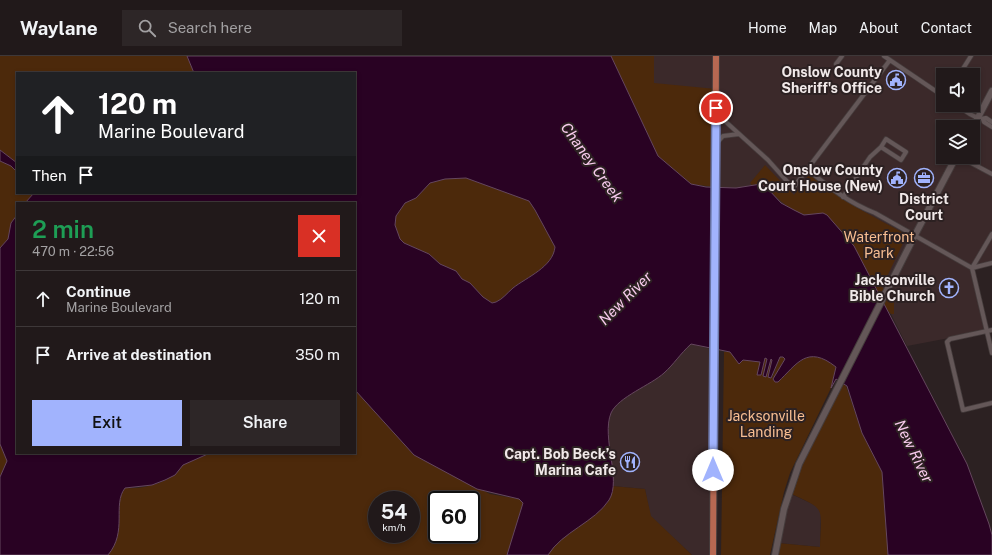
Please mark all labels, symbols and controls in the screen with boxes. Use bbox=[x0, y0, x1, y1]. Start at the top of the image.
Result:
search box bbox=[122, 10, 402, 46]
text: Waylane bbox=[20, 17, 98, 39]
icon: search bbox=[136, 17, 158, 39]
text: Search here bbox=[168, 19, 252, 36]
text: Home bbox=[748, 20, 787, 36]
text: Map bbox=[809, 20, 837, 36]
text: About bbox=[859, 20, 899, 36]
text: Contact bbox=[921, 20, 972, 36]
place label: Onslow County Sheriff's Office bbox=[781, 64, 882, 96]
map controls bbox=[936, 68, 980, 164]
button: sound bbox=[936, 68, 980, 112]
public building icon: Onslow County Sheriff's Office bbox=[885, 69, 907, 91]
text: 120 m bbox=[98, 87, 177, 120]
icon: ahead bbox=[32, 88, 84, 140]
pin bbox=[699, 91, 733, 125]
icon: arrive bbox=[705, 97, 727, 119]
water label: Chaney Creek bbox=[557, 119, 627, 206]
button: layers bbox=[936, 120, 980, 164]
text: Marine Boulevard bbox=[98, 121, 245, 142]
place label: Onslow County Court House (New) bbox=[758, 162, 883, 194]
icon: arrive bbox=[75, 164, 97, 186]
text: Then bbox=[32, 167, 67, 184]
public building icon: Onslow County Court House (New) bbox=[886, 167, 908, 189]
office icon: District Court bbox=[913, 167, 935, 189]
place label: District Court bbox=[899, 191, 949, 223]
text: 2 min bbox=[32, 215, 94, 243]
button: close bbox=[298, 215, 340, 257]
park label: Waterfront Park bbox=[843, 229, 915, 261]
text: 470 m · 22:56 bbox=[32, 244, 114, 259]
water label: New River bbox=[595, 268, 655, 328]
place label: Jacksonville Bible Church bbox=[849, 272, 935, 304]
church icon: Jacksonville Bible Church bbox=[938, 277, 960, 299]
text: Continue bbox=[66, 283, 131, 300]
icon: ahead bbox=[32, 288, 54, 310]
text: 120 m bbox=[299, 290, 340, 307]
text: Marine Boulevard bbox=[66, 300, 172, 315]
icon: arrive bbox=[32, 344, 54, 366]
text: Arrive at destination bbox=[66, 346, 211, 363]
text: 350 m bbox=[295, 346, 340, 363]
button: Exit bbox=[32, 400, 182, 446]
button: Share bbox=[190, 400, 340, 446]
park label: Jacksonville Landing bbox=[727, 408, 805, 440]
water label: New River bbox=[891, 417, 937, 486]
place label: Capt. Bob Beck’s Marina Cafe bbox=[504, 446, 616, 478]
position arrow bbox=[692, 449, 734, 491]
restaurant icon: Capt. Bob Beck’s Marina Cafe bbox=[619, 451, 641, 473]
speed limit sign: 60 bbox=[428, 491, 480, 543]
text: 54 bbox=[381, 500, 407, 524]
text: km/h bbox=[382, 521, 406, 533]

